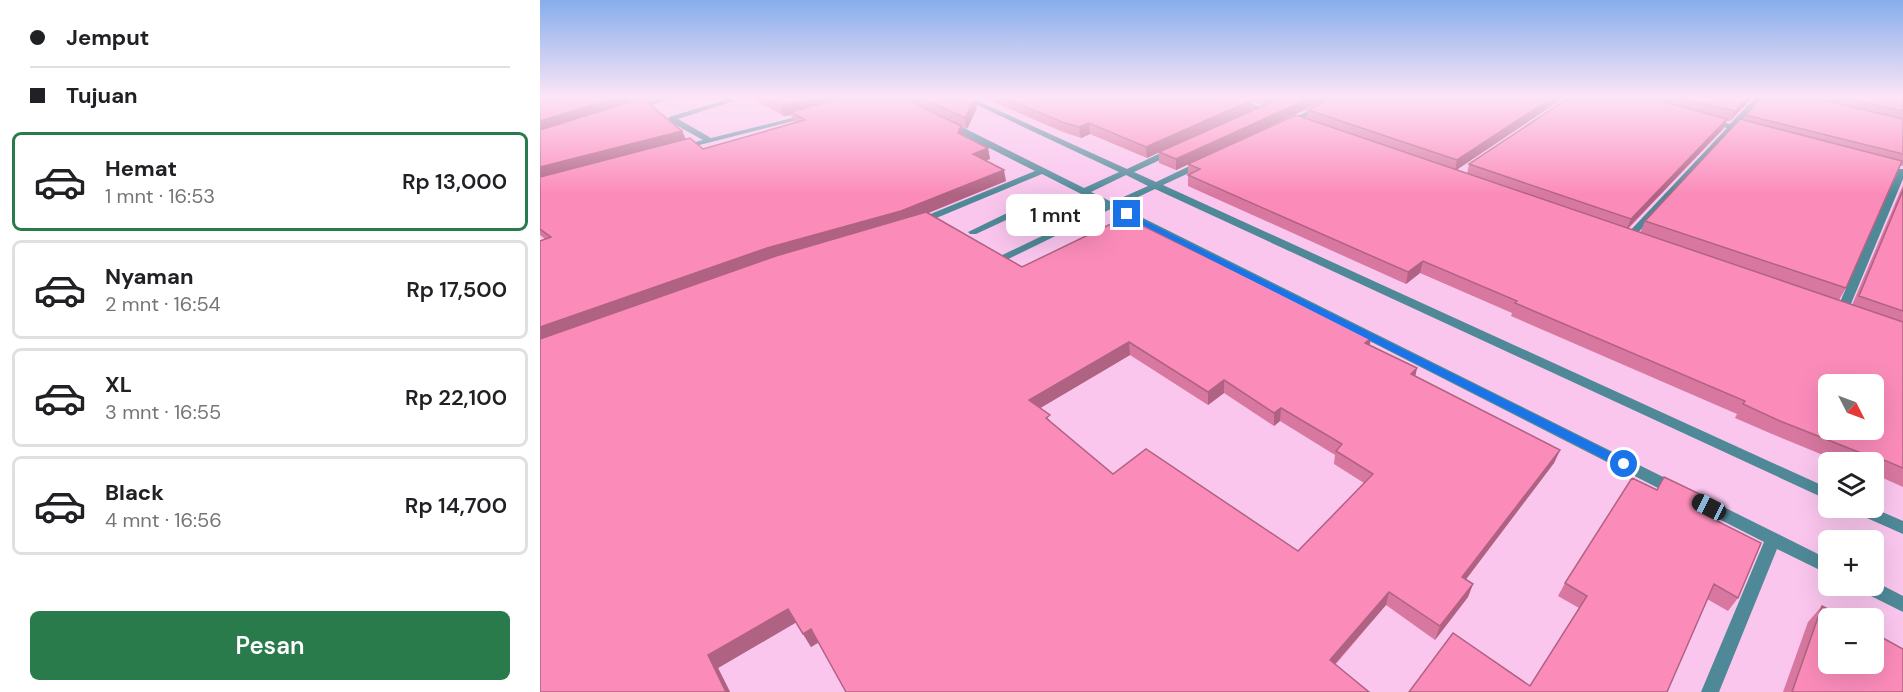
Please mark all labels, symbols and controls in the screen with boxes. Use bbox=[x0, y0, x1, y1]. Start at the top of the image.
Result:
text: Jemput bbox=[66, 23, 149, 52]
text: Tujuan bbox=[66, 81, 138, 110]
text: Hemat bbox=[105, 154, 177, 183]
icon: car bbox=[33, 155, 87, 209]
text: Rp 13,000 bbox=[402, 167, 507, 196]
text: 1 mnt · 16:53 bbox=[105, 183, 215, 209]
callout: 1 mnt bbox=[1007, 193, 1106, 235]
route end bbox=[1113, 200, 1140, 227]
text: 1 mnt bbox=[1030, 202, 1081, 228]
text: Nyaman bbox=[105, 262, 194, 291]
icon: car bbox=[33, 263, 87, 317]
text: Rp 17,500 bbox=[406, 275, 507, 304]
text: 2 mnt · 16:54 bbox=[105, 291, 221, 317]
text: XL bbox=[105, 370, 132, 399]
icon: car bbox=[33, 371, 87, 425]
north arrow bbox=[1818, 374, 1884, 440]
map controls bbox=[1818, 374, 1884, 674]
text: Rp 22,100 bbox=[405, 383, 507, 412]
text: 3 mnt · 16:55 bbox=[105, 399, 221, 425]
route start bbox=[1610, 450, 1637, 477]
button: layers bbox=[1818, 452, 1884, 518]
text: Black bbox=[105, 478, 164, 507]
icon: car bbox=[33, 479, 87, 533]
text: Rp 14,700 bbox=[405, 491, 507, 520]
car bbox=[1689, 491, 1729, 523]
text: 4 mnt · 16:56 bbox=[105, 507, 222, 533]
button: + bbox=[1818, 530, 1884, 596]
button: − bbox=[1818, 608, 1884, 674]
button: Pesan bbox=[30, 611, 510, 680]

